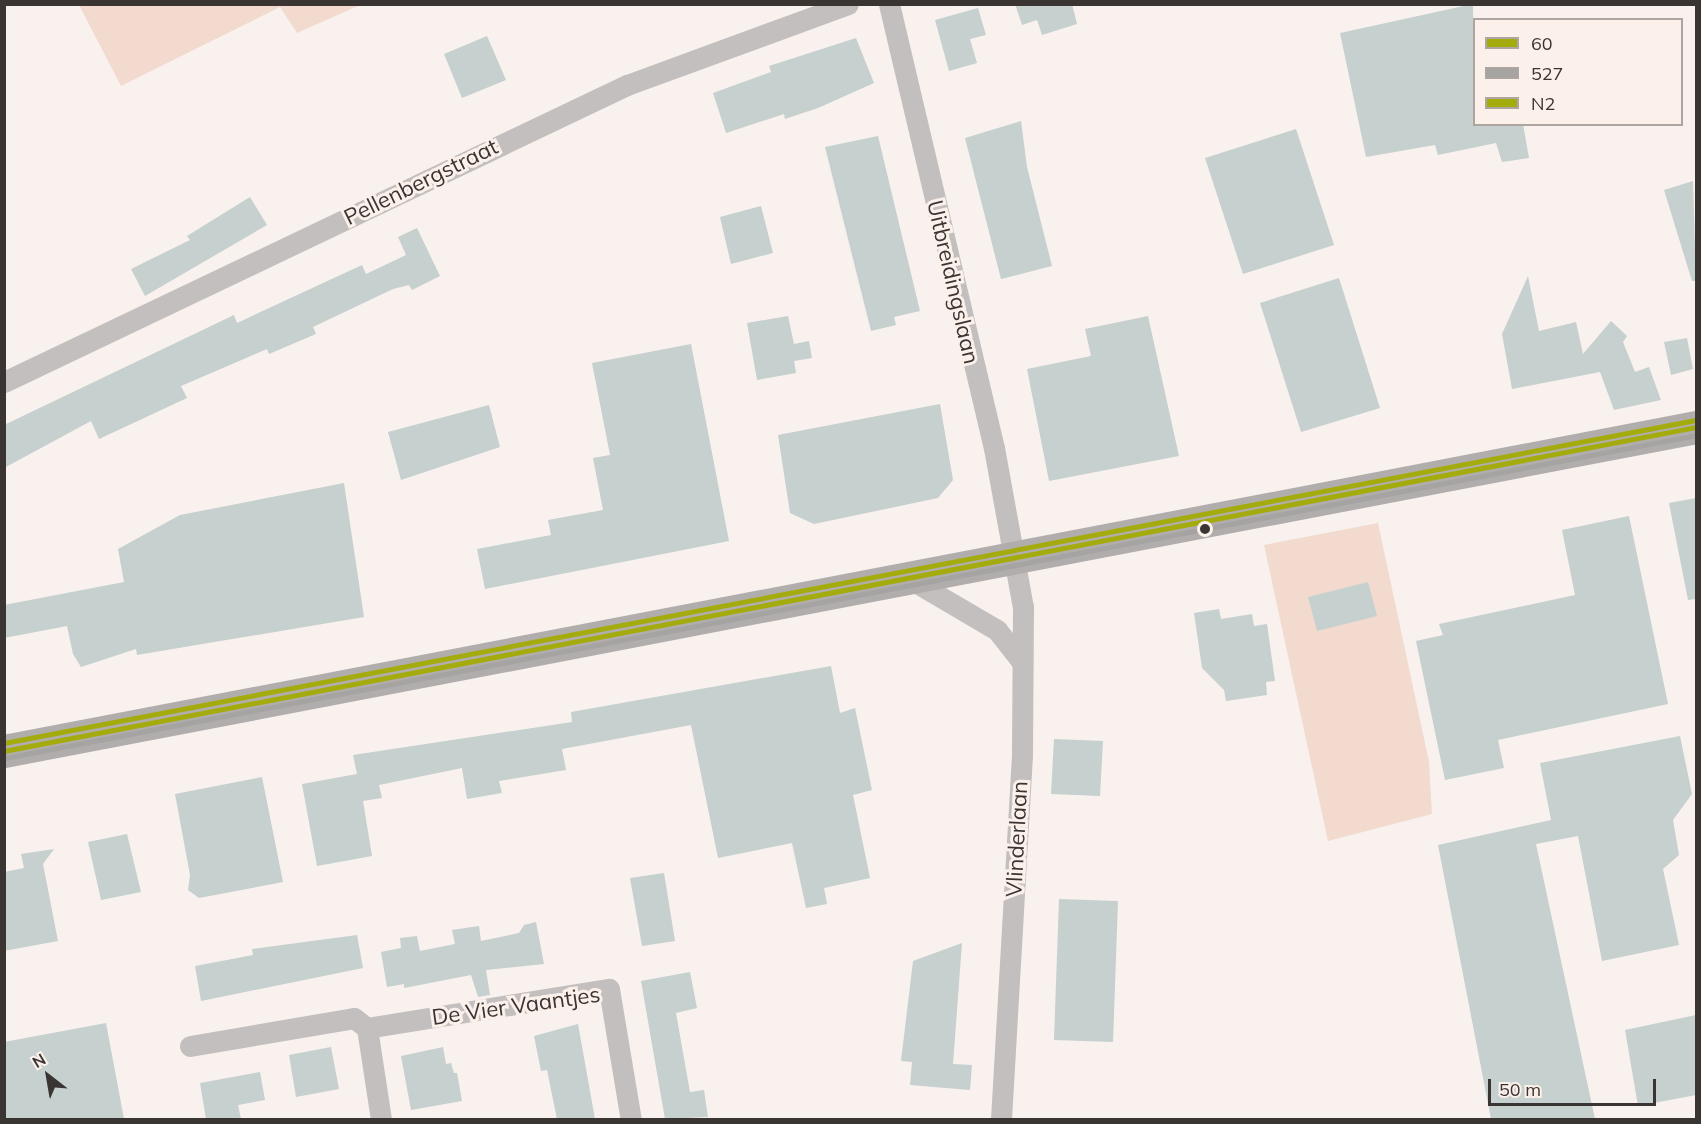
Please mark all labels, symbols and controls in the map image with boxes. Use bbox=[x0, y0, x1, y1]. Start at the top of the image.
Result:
legend bbox=[1473, 18, 1683, 126]
text: 60 bbox=[1531, 32, 1553, 55]
text: 527 bbox=[1531, 62, 1563, 85]
text: N2 bbox=[1531, 92, 1555, 115]
street label: Pellenbergstraat bbox=[340, 133, 502, 231]
street label: Uitbreidingslaan bbox=[921, 198, 985, 366]
unlabelled marker bbox=[1199, 523, 1211, 535]
street label: Vlinderlaan bbox=[1001, 780, 1033, 898]
street label: De Vier Vaantjes bbox=[430, 981, 602, 1031]
north arrow bbox=[18, 1046, 78, 1106]
text: N bbox=[28, 1049, 49, 1072]
scale bar bbox=[1491, 1067, 1659, 1105]
text: 50 m bbox=[1499, 1078, 1541, 1101]

